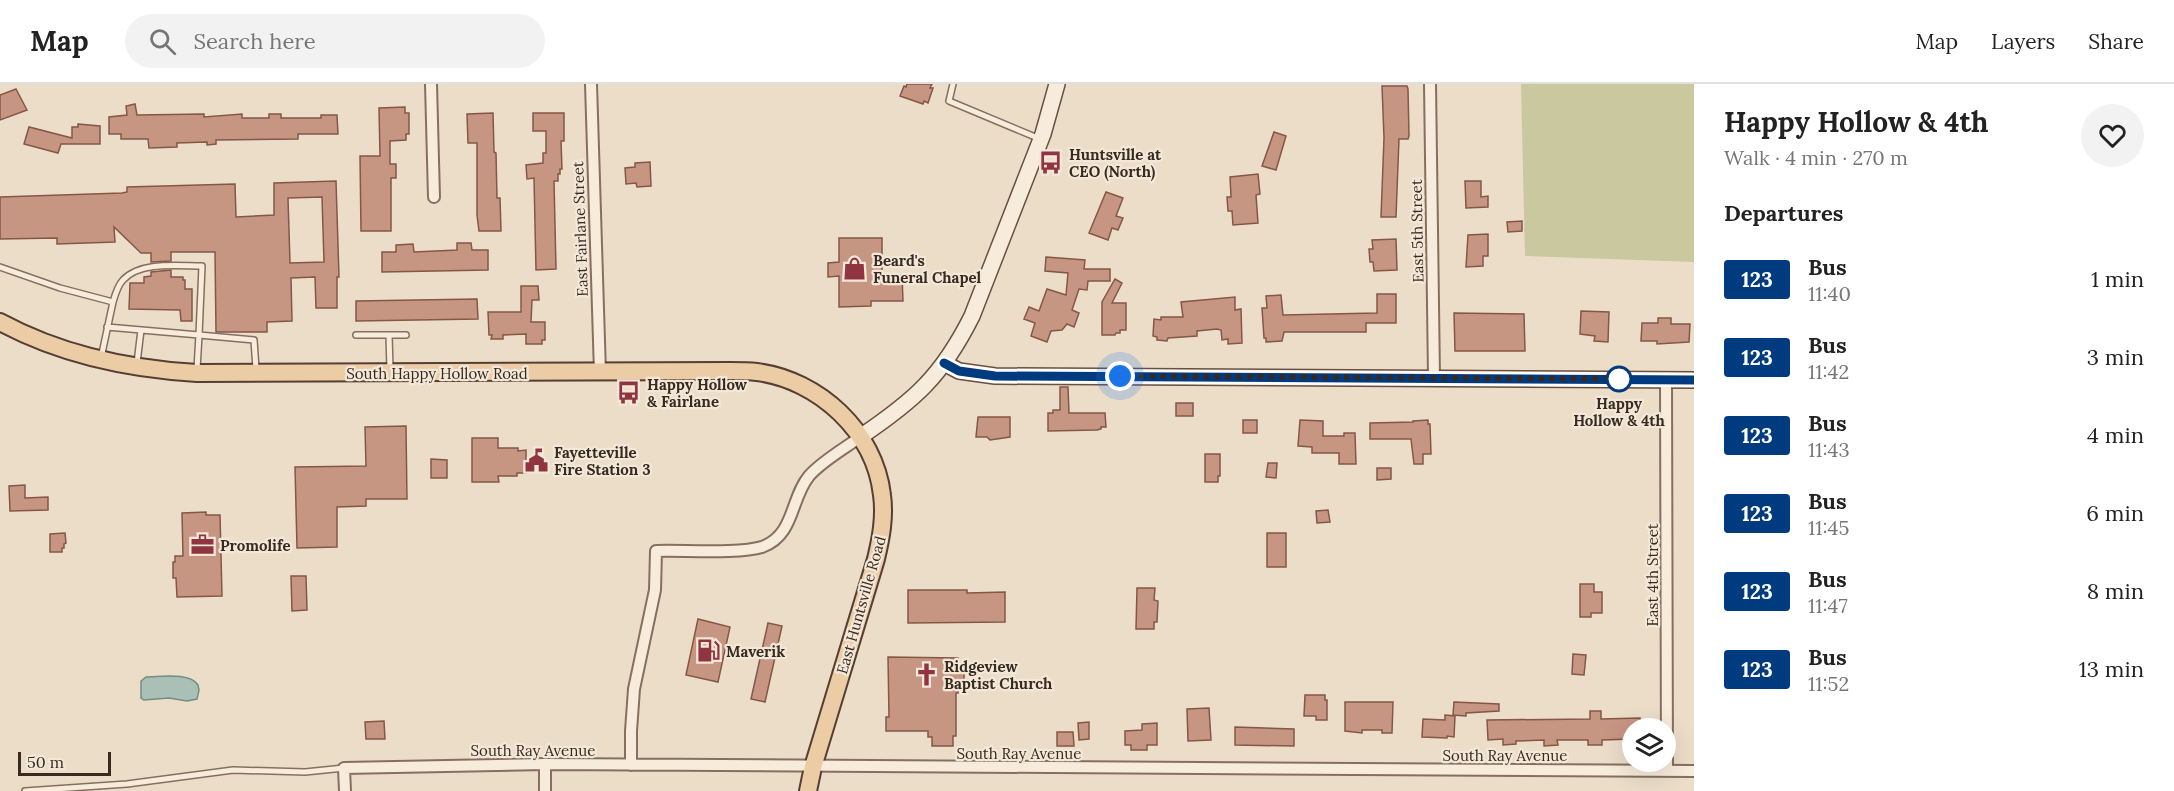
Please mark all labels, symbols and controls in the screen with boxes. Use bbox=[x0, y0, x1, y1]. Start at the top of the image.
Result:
search box bbox=[125, 14, 545, 68]
text: Map bbox=[30, 23, 89, 59]
icon: search bbox=[146, 25, 179, 58]
text: Search here bbox=[194, 27, 316, 55]
text: Map bbox=[1915, 28, 1958, 55]
text: Layers bbox=[1991, 28, 2055, 55]
text: Share bbox=[2088, 28, 2144, 55]
text: Happy Hollow & 4th bbox=[1724, 104, 1988, 140]
button: heart bbox=[2081, 104, 2144, 167]
place label: Huntsville at CEO (North) bbox=[1069, 145, 1162, 182]
text: Walk · 4 min · 270 m bbox=[1724, 145, 1908, 170]
bus stop icon: Huntsville at CEO (North) bbox=[1038, 150, 1064, 176]
street label: East Fairlane Street bbox=[568, 161, 592, 297]
street label: East 5th Street bbox=[1407, 179, 1427, 283]
text: Departures bbox=[1724, 199, 1843, 227]
place label: Beard's Funeral Chapel bbox=[873, 251, 982, 287]
text: Bus bbox=[1808, 253, 1847, 281]
shop icon: Beard's Funeral Chapel bbox=[842, 256, 868, 282]
text: 1 min bbox=[2091, 265, 2144, 293]
text: 123 bbox=[1741, 266, 1773, 293]
text: 11:40 bbox=[1808, 281, 1851, 306]
text: Bus bbox=[1808, 331, 1847, 359]
text: 3 min bbox=[2087, 343, 2144, 371]
text: 123 bbox=[1741, 344, 1773, 371]
text: 11:42 bbox=[1808, 359, 1849, 384]
your location bbox=[1105, 361, 1135, 391]
street label: South Happy Hollow Road bbox=[346, 364, 528, 383]
marker: Happy Hollow & 4th bbox=[1606, 366, 1632, 392]
place label: Happy Hollow & Fairlane bbox=[647, 375, 748, 411]
bus stop icon: Happy Hollow & Fairlane bbox=[616, 380, 642, 406]
place label: Happy Hollow & 4th bbox=[1573, 394, 1666, 430]
text: Bus bbox=[1808, 409, 1847, 437]
text: 4 min bbox=[2087, 421, 2144, 449]
text: 123 bbox=[1741, 422, 1773, 449]
text: 11:43 bbox=[1808, 437, 1850, 462]
place label: Fayetteville Fire Station 3 bbox=[554, 443, 651, 479]
public building icon: Fayetteville Fire Station 3 bbox=[523, 448, 549, 474]
text: Bus bbox=[1808, 487, 1847, 515]
text: 6 min bbox=[2086, 499, 2144, 527]
text: 123 bbox=[1741, 500, 1773, 527]
text: 11:45 bbox=[1808, 515, 1849, 540]
street label: East 4th Street bbox=[1643, 523, 1662, 627]
office icon: Promolife bbox=[189, 532, 215, 558]
street label: East Huntsville Road bbox=[832, 534, 890, 676]
place label: Promolife bbox=[220, 536, 291, 555]
text: Bus bbox=[1808, 565, 1847, 593]
text: 8 min bbox=[2087, 577, 2144, 605]
text: 123 bbox=[1741, 578, 1773, 605]
text: 11:47 bbox=[1808, 593, 1848, 618]
fuel station icon: Maverik bbox=[695, 638, 721, 664]
place label: Maverik bbox=[726, 642, 785, 661]
text: Bus bbox=[1808, 643, 1847, 671]
text: 13 min bbox=[2079, 655, 2144, 683]
text: 123 bbox=[1741, 656, 1773, 683]
place label: Ridgeview Baptist Church bbox=[944, 657, 1053, 693]
church icon: Ridgeview Baptist Church bbox=[913, 662, 939, 688]
text: 11:52 bbox=[1808, 671, 1849, 696]
map controls bbox=[1622, 718, 1676, 772]
button: layers bbox=[1622, 718, 1676, 772]
street label: South Ray Avenue bbox=[471, 741, 595, 760]
street label: South Ray Avenue bbox=[957, 744, 1081, 763]
street label: South Ray Avenue bbox=[1443, 746, 1567, 765]
scale bar bbox=[18, 749, 111, 776]
text: 50 m bbox=[27, 752, 64, 772]

